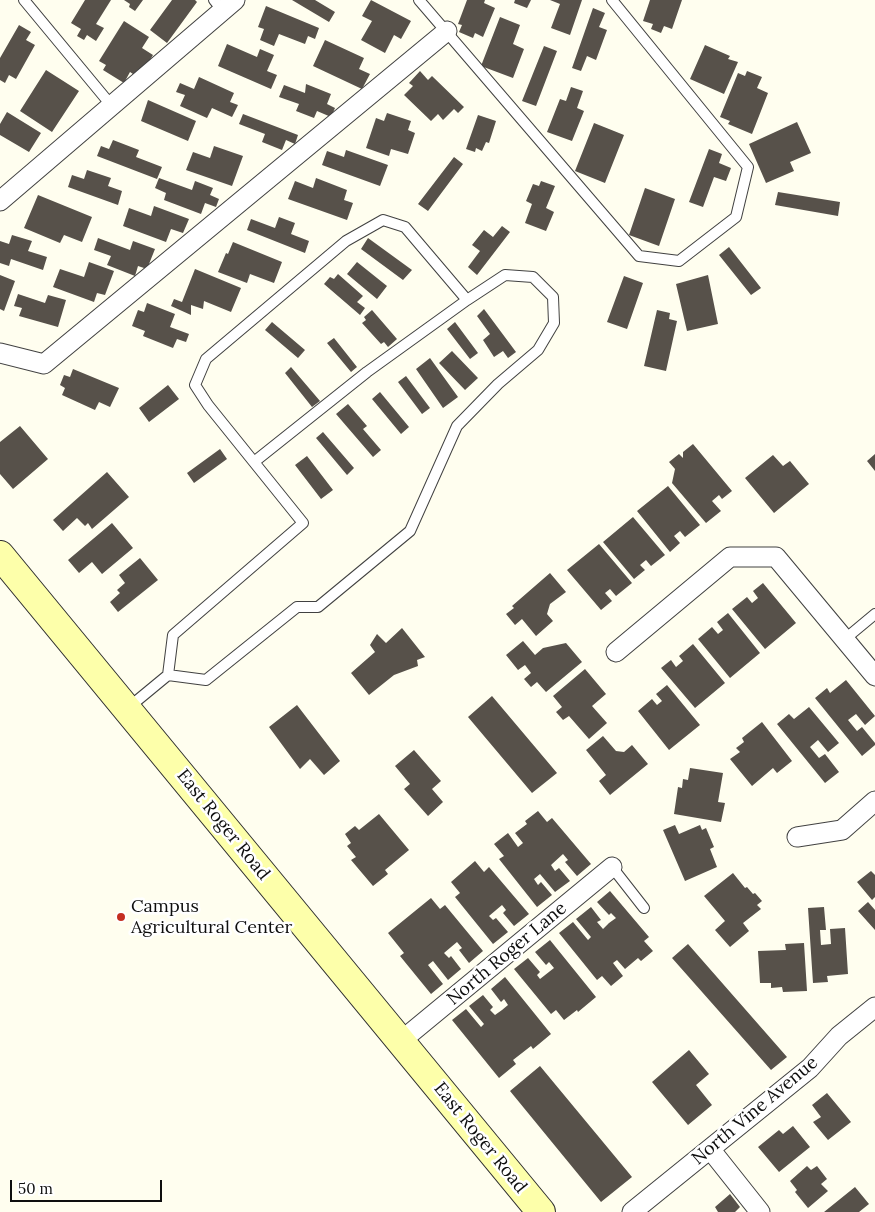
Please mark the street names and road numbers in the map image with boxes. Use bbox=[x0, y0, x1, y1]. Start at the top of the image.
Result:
street label: East Roger Road bbox=[172, 765, 274, 885]
street label: North Roger Lane bbox=[443, 898, 571, 1010]
street label: North Vine Avenue bbox=[688, 1052, 822, 1170]
street label: East Roger Road bbox=[429, 1078, 531, 1198]

